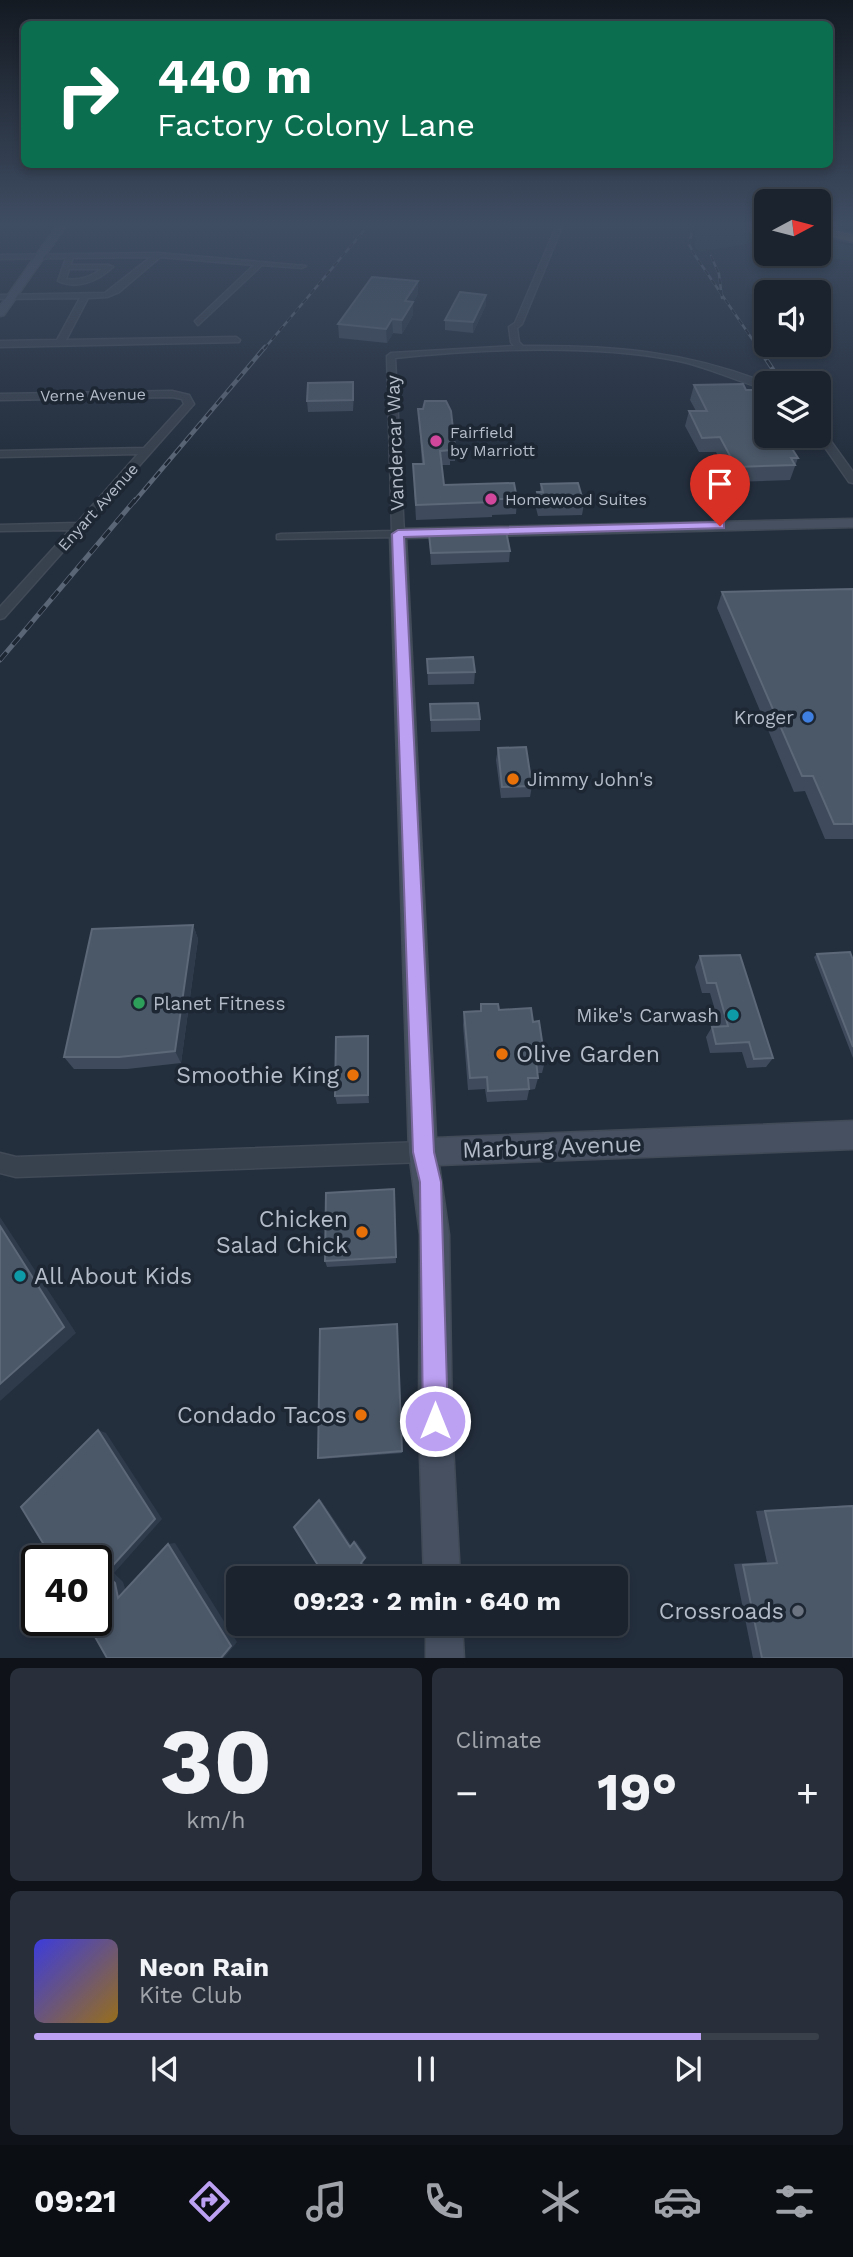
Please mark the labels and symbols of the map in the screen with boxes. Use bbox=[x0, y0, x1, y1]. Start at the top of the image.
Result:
north arrow bbox=[754, 189, 831, 266]
street label: Vandercar Way bbox=[381, 374, 409, 511]
street label: Verne Avenue bbox=[40, 385, 146, 405]
place label: Fairfield by Marriott bbox=[450, 423, 535, 460]
marker: Fairfield by Marriott bbox=[428, 433, 444, 449]
pin bbox=[690, 454, 750, 526]
street label: Enyart Avenue bbox=[54, 459, 142, 555]
place label: Homewood Suites bbox=[505, 490, 647, 509]
marker: Homewood Suites bbox=[483, 491, 499, 507]
place label: Kroger bbox=[734, 706, 794, 729]
marker: Kroger bbox=[800, 709, 816, 725]
place label: Jimmy John's bbox=[527, 768, 653, 791]
marker: Jimmy John's bbox=[505, 771, 521, 787]
place label: Planet Fitness bbox=[153, 992, 285, 1015]
marker: Planet Fitness bbox=[131, 995, 147, 1011]
place label: Mike's Carwash bbox=[576, 1004, 719, 1027]
marker: Mike's Carwash bbox=[725, 1007, 741, 1023]
place label: Olive Garden bbox=[516, 1041, 660, 1068]
marker: Olive Garden bbox=[494, 1046, 510, 1062]
place label: Smoothie King bbox=[176, 1062, 340, 1089]
marker: Smoothie King bbox=[345, 1067, 361, 1083]
street label: Marburg Avenue bbox=[462, 1130, 642, 1164]
place label: Chicken Salad Chick bbox=[216, 1206, 348, 1259]
marker: Chicken Salad Chick bbox=[354, 1224, 370, 1240]
place label: All About Kids bbox=[34, 1263, 192, 1290]
marker: All About Kids bbox=[12, 1268, 28, 1284]
position arrow bbox=[398, 1384, 472, 1458]
place label: Condado Tacos bbox=[177, 1402, 347, 1429]
marker: Condado Tacos bbox=[353, 1407, 369, 1423]
speed limit sign: 40 bbox=[21, 1545, 112, 1636]
place label: Crossroads bbox=[659, 1598, 784, 1625]
marker: Crossroads bbox=[790, 1603, 806, 1619]

